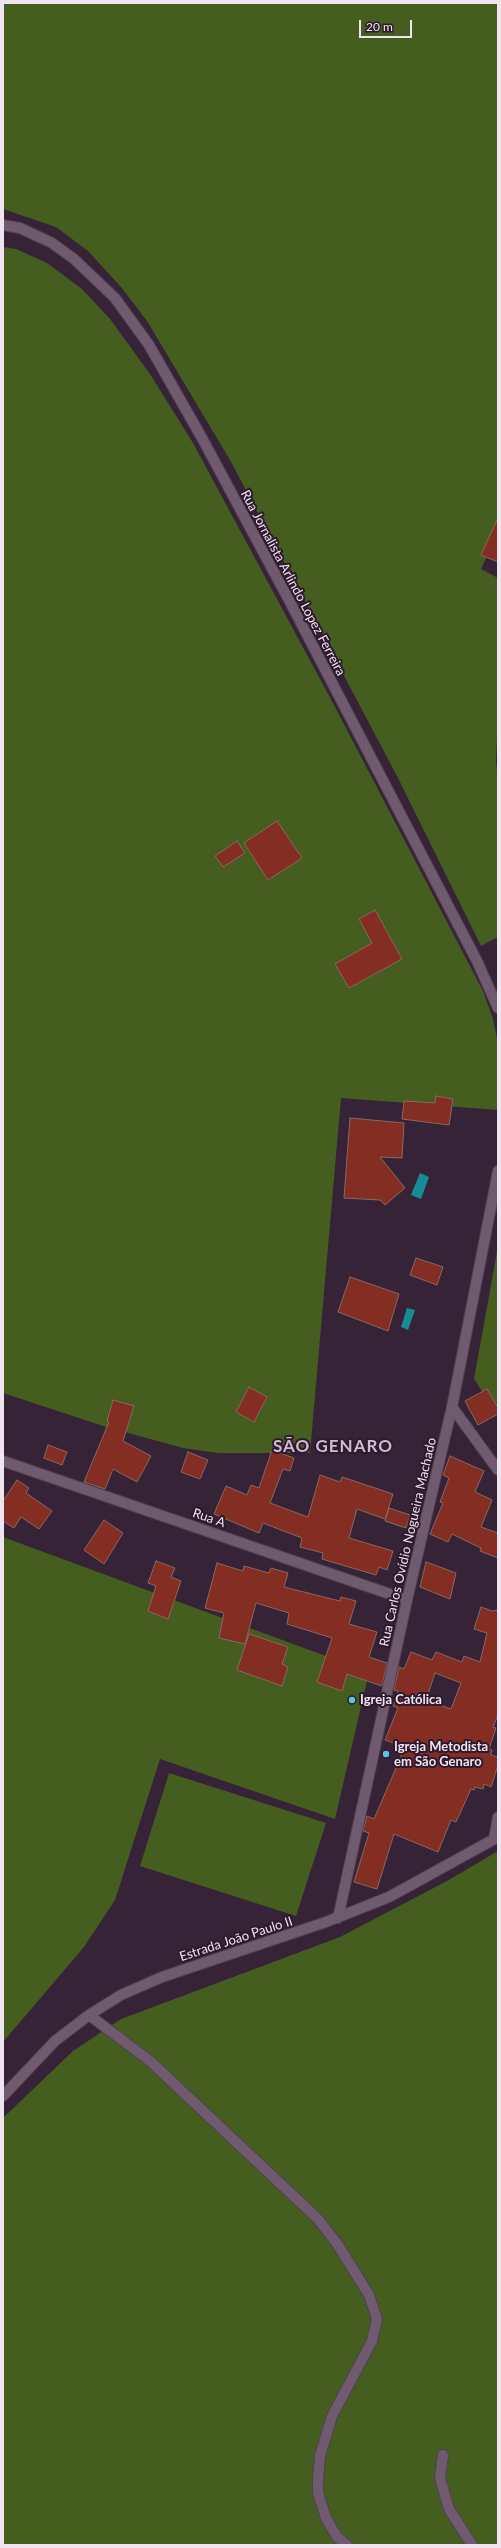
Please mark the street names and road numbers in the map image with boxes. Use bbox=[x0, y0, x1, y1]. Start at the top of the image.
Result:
street label: Rua Jornalista Arlindo Lopez Ferreira bbox=[237, 487, 349, 679]
street label: Rua Carlos Ovídio Nogueira Machado bbox=[376, 1436, 440, 1648]
street label: Rua A bbox=[191, 1505, 227, 1531]
street label: Estrada João Paulo II bbox=[177, 1913, 295, 1965]

